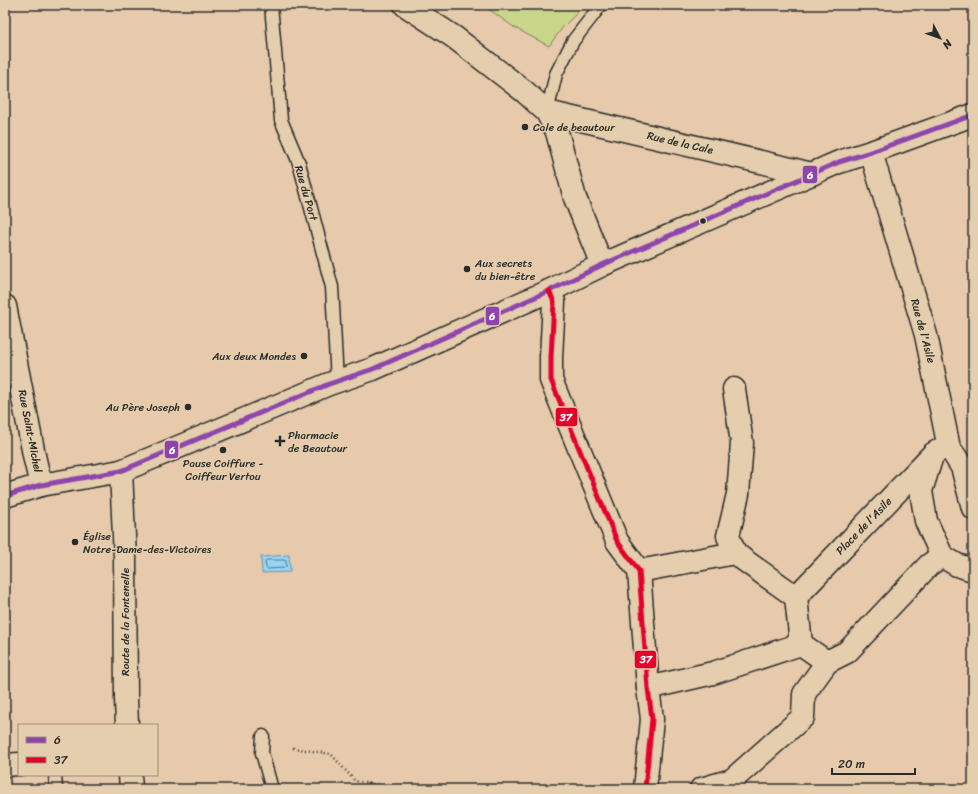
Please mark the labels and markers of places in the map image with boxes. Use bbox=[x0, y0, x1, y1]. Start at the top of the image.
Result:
place label: Cale de beautour bbox=[533, 118, 616, 137]
marker: Cale de beautour bbox=[520, 122, 530, 132]
unlabelled marker bbox=[698, 216, 708, 226]
place label: Aux secrets du bien-être bbox=[474, 254, 536, 286]
marker: Aux secrets du bien-être bbox=[462, 264, 472, 274]
place label: Aux deux Mondes bbox=[211, 347, 296, 366]
marker: Aux deux Mondes bbox=[299, 351, 309, 361]
place label: Au Père Joseph bbox=[105, 398, 180, 417]
marker: Au Père Joseph bbox=[183, 402, 193, 412]
place label: Pharmacie de Beautour bbox=[288, 426, 349, 458]
marker: Pharmacie de Beautour bbox=[275, 436, 285, 446]
marker: Pause Coiffure - Coiffeur Vertou bbox=[218, 445, 228, 455]
place label: Pause Coiffure - Coiffeur Vertou bbox=[183, 454, 263, 486]
place label: Église Notre-Dame-des-Victoires bbox=[83, 527, 212, 559]
marker: Église Notre-Dame-des-Victoires bbox=[70, 537, 80, 547]

